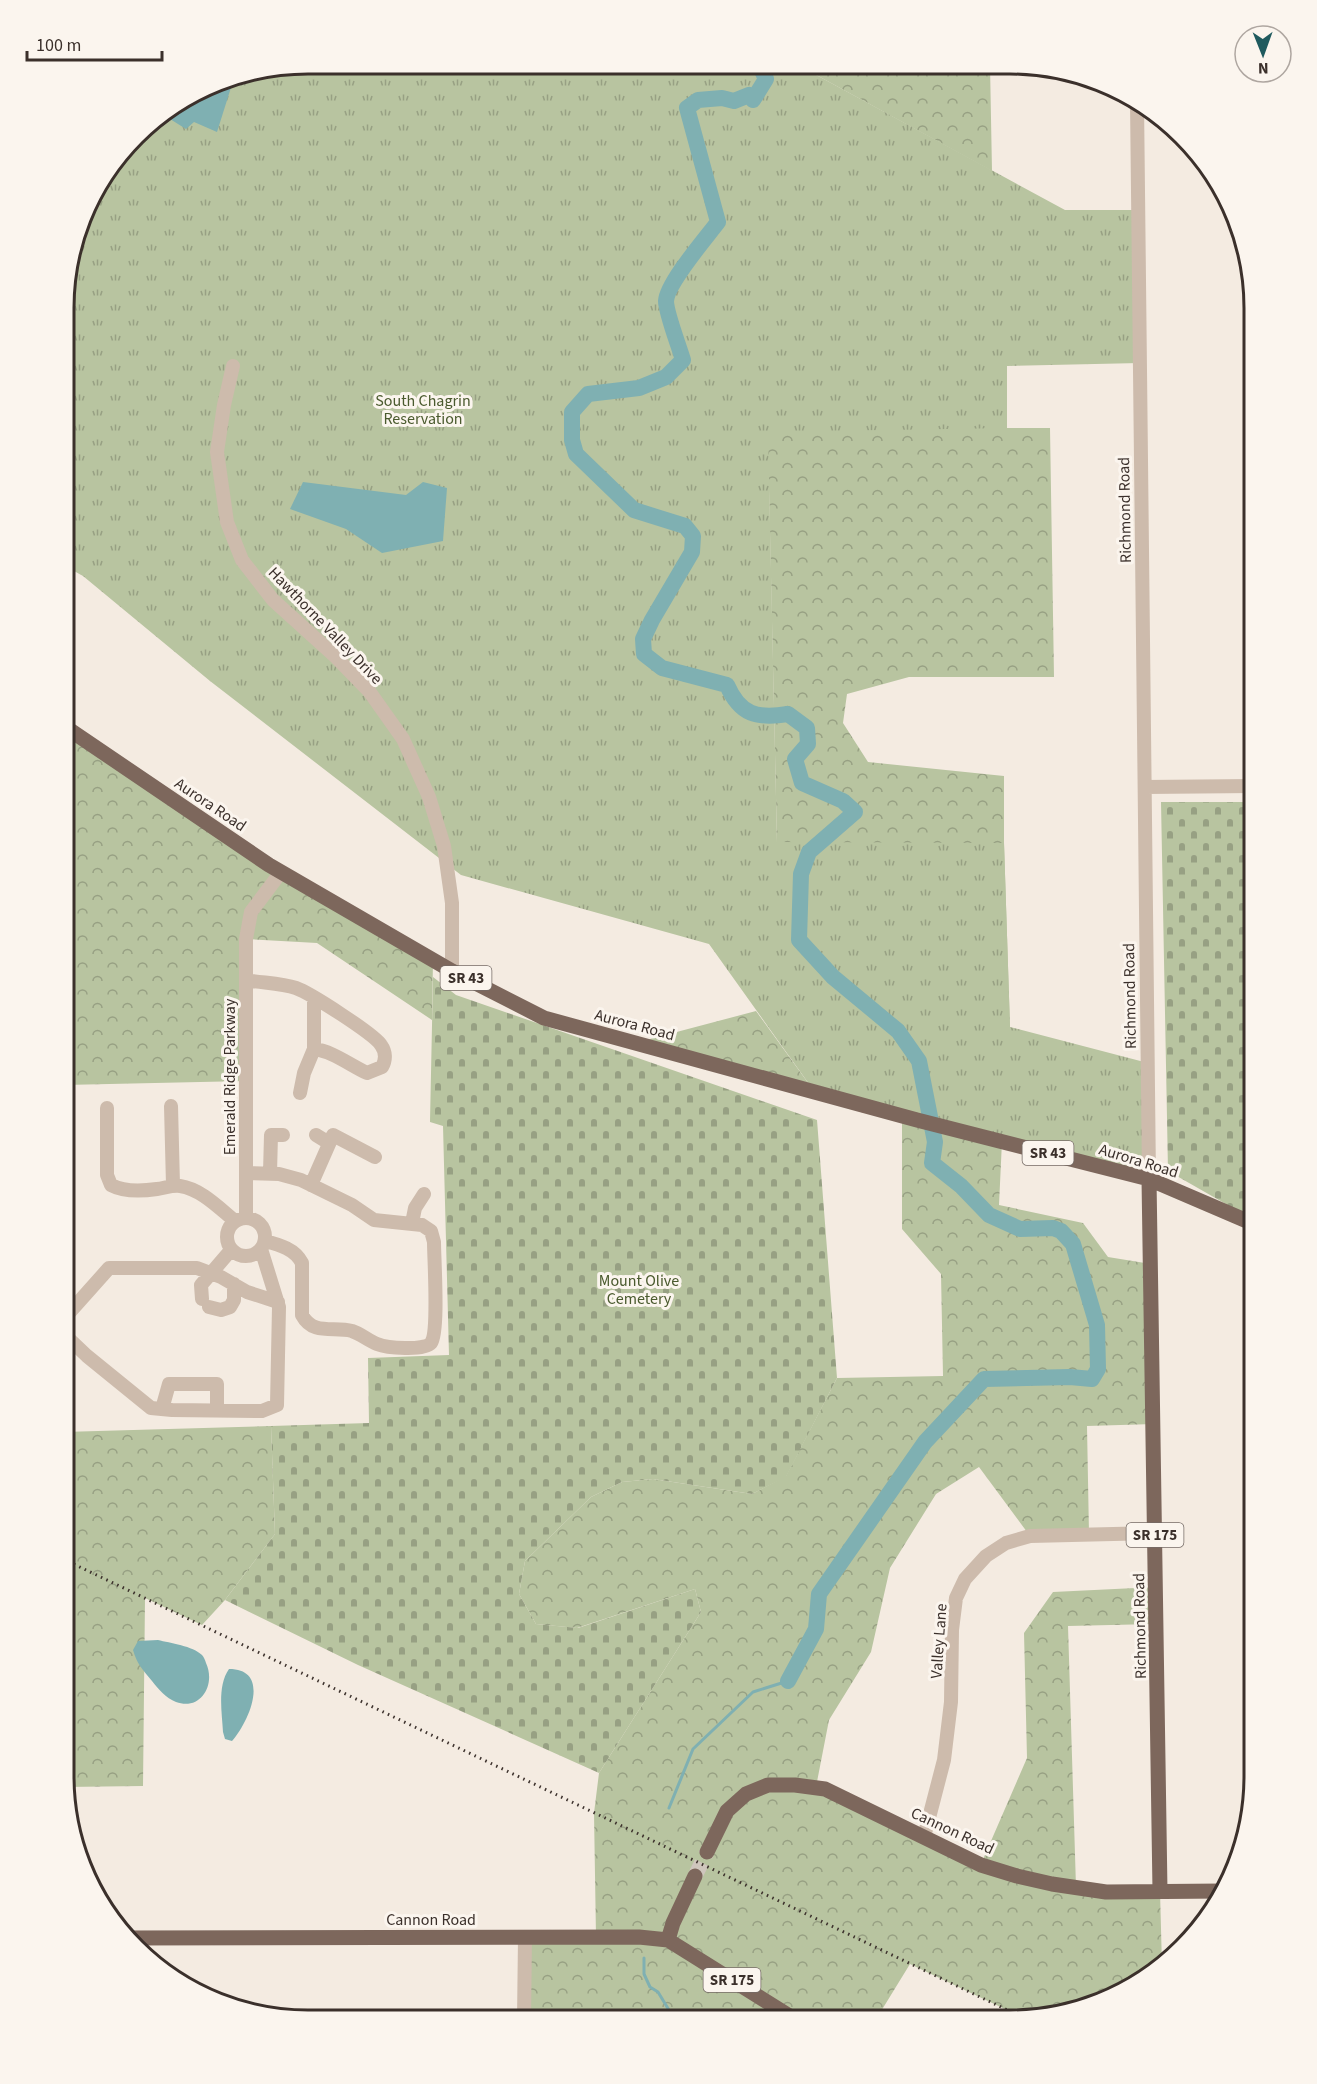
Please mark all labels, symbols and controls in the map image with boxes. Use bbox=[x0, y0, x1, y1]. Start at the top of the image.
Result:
scale bar bbox=[27, 24, 162, 62]
north arrow bbox=[1233, 24, 1293, 84]
text: 100 m bbox=[36, 33, 81, 58]
text: N bbox=[1258, 57, 1269, 79]
park label: South Chagrin Reservation bbox=[375, 390, 471, 430]
street label: Richmond Road bbox=[1113, 457, 1137, 563]
street label: Hawthorne Valley Drive bbox=[263, 562, 387, 689]
street label: Aurora Road bbox=[170, 773, 251, 837]
street label: Richmond Road bbox=[1118, 943, 1142, 1049]
road number: SR 43 bbox=[440, 966, 492, 990]
street label: Emerald Ridge Parkway bbox=[219, 998, 241, 1155]
street label: Aurora Road bbox=[592, 1004, 677, 1046]
street label: Aurora Road bbox=[1096, 1138, 1181, 1183]
road number: SR 43 bbox=[1022, 1141, 1074, 1165]
park label: Mount Olive Cemetery bbox=[599, 1270, 679, 1310]
road number: SR 175 bbox=[1126, 1523, 1184, 1547]
street label: Richmond Road bbox=[1128, 1573, 1152, 1679]
street label: Valley Lane bbox=[925, 1603, 953, 1679]
street label: Cannon Road bbox=[907, 1802, 998, 1860]
street label: Cannon Road bbox=[386, 1909, 476, 1931]
road number: SR 175 bbox=[704, 1968, 760, 1992]

